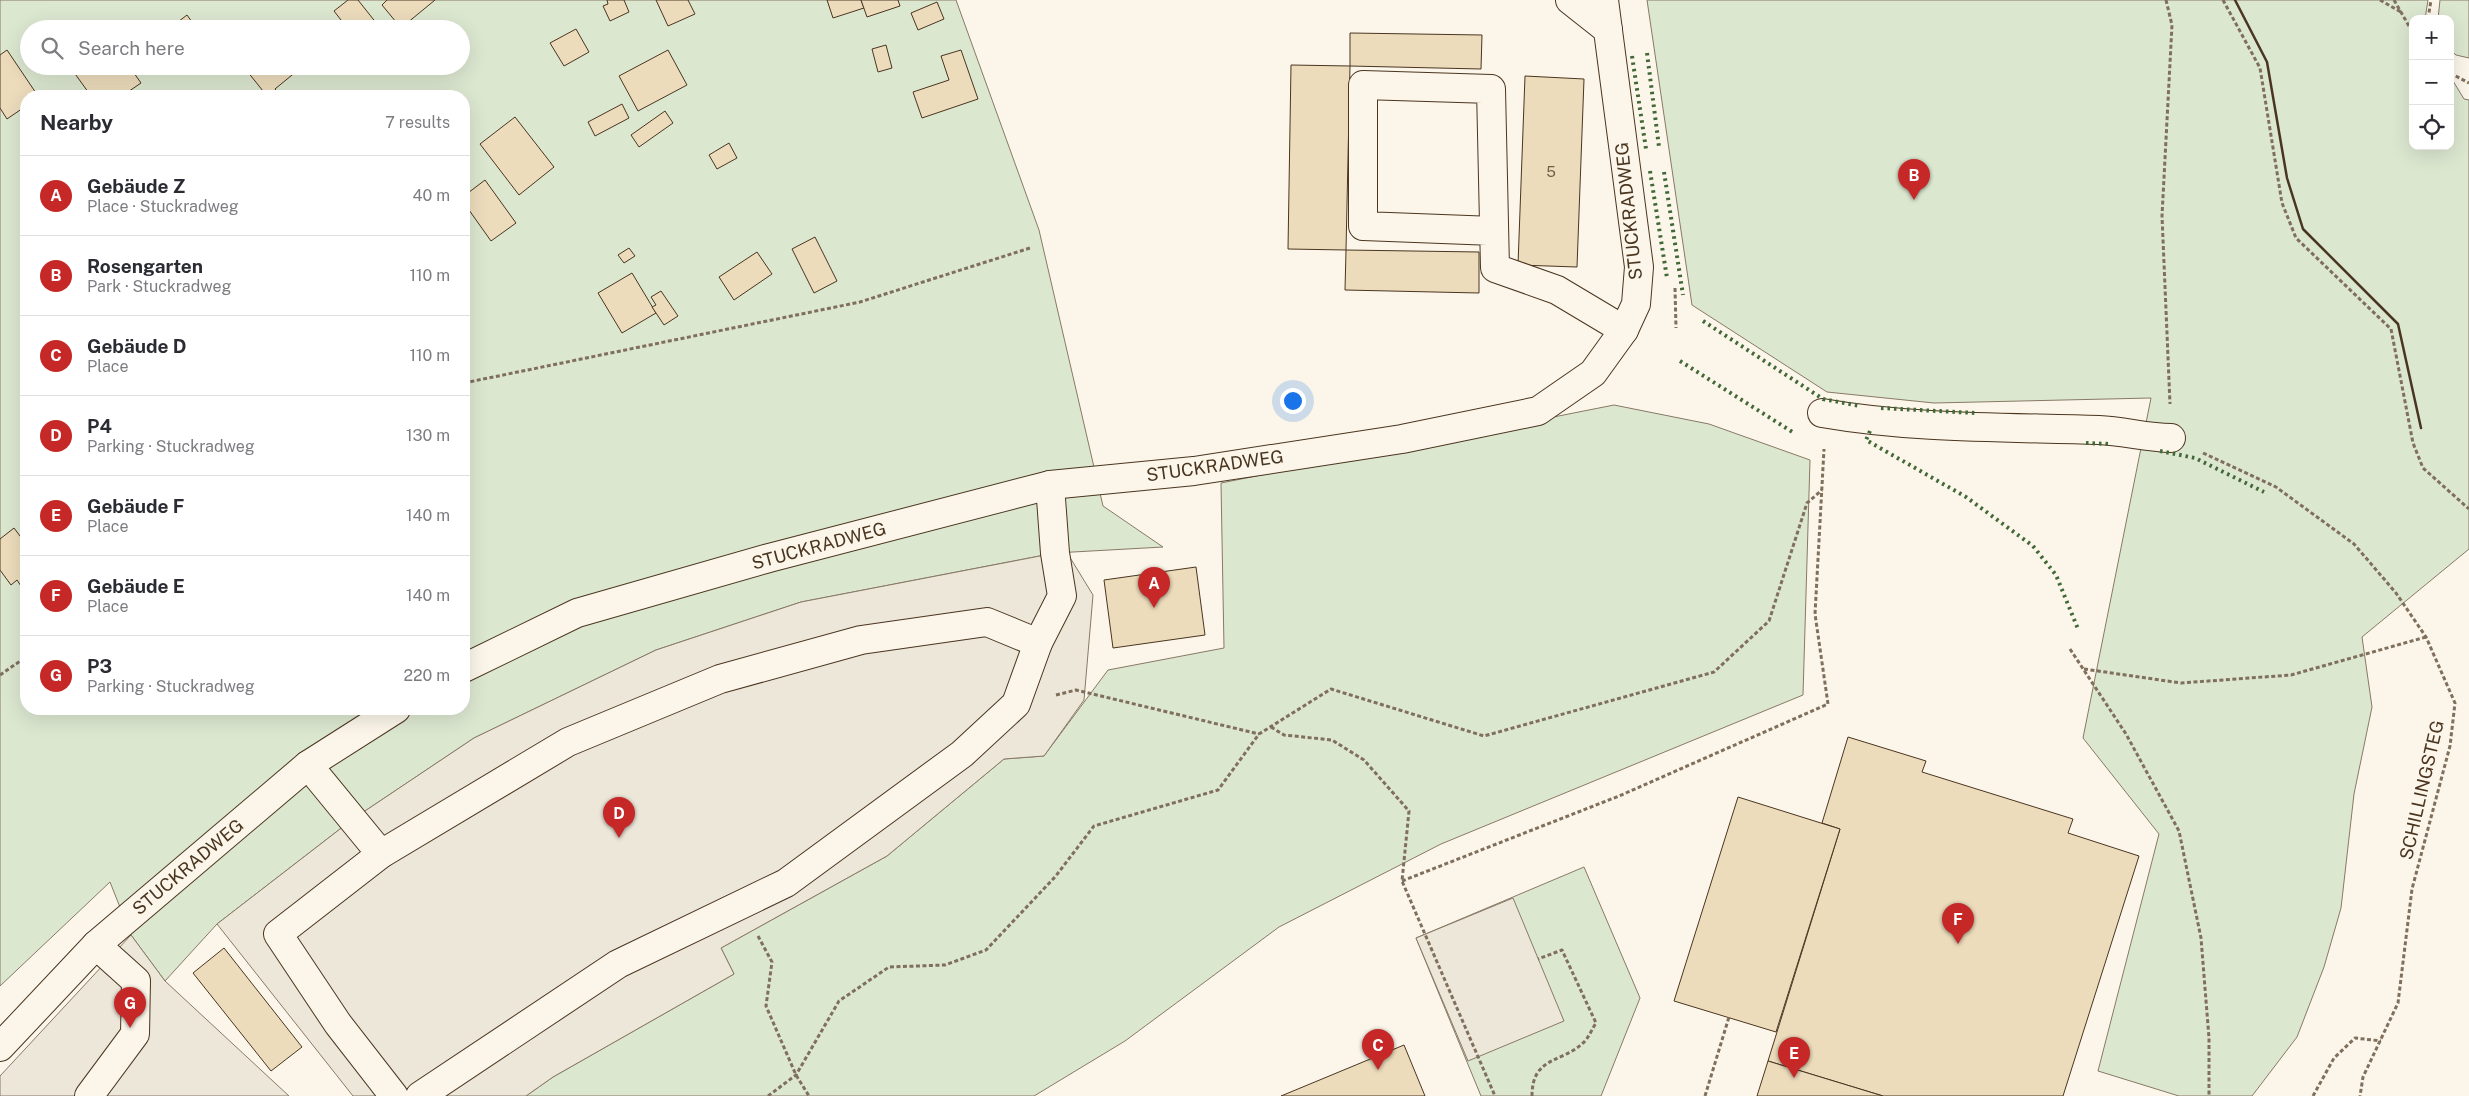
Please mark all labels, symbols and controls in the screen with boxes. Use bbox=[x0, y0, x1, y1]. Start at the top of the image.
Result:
map controls bbox=[2409, 15, 2454, 150]
button: + bbox=[2409, 15, 2454, 60]
search box bbox=[20, 20, 470, 75]
icon: search bbox=[38, 34, 66, 62]
text: Search here bbox=[78, 37, 185, 59]
button: − bbox=[2409, 60, 2454, 105]
button: locate bbox=[2409, 105, 2454, 150]
text: Nearby bbox=[40, 110, 113, 135]
text: 7 results bbox=[385, 113, 450, 132]
street label: STUCKRADWEG bbox=[1611, 141, 1646, 281]
pin: B bbox=[1898, 159, 1930, 200]
house number: 5 bbox=[1546, 163, 1556, 180]
text: Gebäude Z bbox=[87, 175, 185, 197]
text: A bbox=[50, 186, 62, 205]
text: 40 m bbox=[412, 186, 450, 205]
text: Place · Stuckradweg bbox=[87, 197, 239, 216]
text: Rosengarten bbox=[87, 255, 203, 277]
text: B bbox=[51, 266, 61, 285]
text: 110 m bbox=[409, 266, 450, 285]
text: Park · Stuckradweg bbox=[87, 277, 232, 296]
text: Gebäude D bbox=[87, 335, 186, 357]
text: C bbox=[50, 346, 62, 365]
text: 110 m bbox=[409, 346, 450, 365]
text: Place bbox=[87, 357, 129, 376]
your location bbox=[1280, 388, 1306, 414]
text: P4 bbox=[87, 415, 112, 437]
text: D bbox=[50, 426, 62, 445]
text: 130 m bbox=[406, 426, 450, 445]
text: Parking · Stuckradweg bbox=[87, 437, 255, 456]
street label: STUCKRADWEG bbox=[1145, 445, 1285, 486]
text: Gebäude F bbox=[87, 495, 184, 517]
text: E bbox=[51, 506, 61, 525]
text: 140 m bbox=[406, 506, 450, 525]
text: Place bbox=[87, 517, 129, 536]
street label: STUCKRADWEG bbox=[749, 517, 888, 574]
pin: A bbox=[1138, 567, 1170, 608]
text: Gebäude E bbox=[87, 575, 185, 597]
text: F bbox=[51, 586, 61, 605]
text: 140 m bbox=[406, 586, 450, 605]
text: Place bbox=[87, 597, 129, 616]
text: P3 bbox=[87, 655, 112, 677]
text: G bbox=[50, 666, 62, 685]
text: 220 m bbox=[403, 666, 450, 685]
text: Parking · Stuckradweg bbox=[87, 677, 255, 696]
street label: SCHILLINGSTEG bbox=[2395, 718, 2448, 862]
pin: D bbox=[603, 797, 635, 838]
street label: STUCKRADWEG bbox=[128, 814, 247, 919]
pin: F bbox=[1942, 903, 1974, 944]
pin: G bbox=[114, 987, 146, 1028]
pin: C bbox=[1362, 1029, 1394, 1070]
pin: E bbox=[1778, 1037, 1810, 1078]

